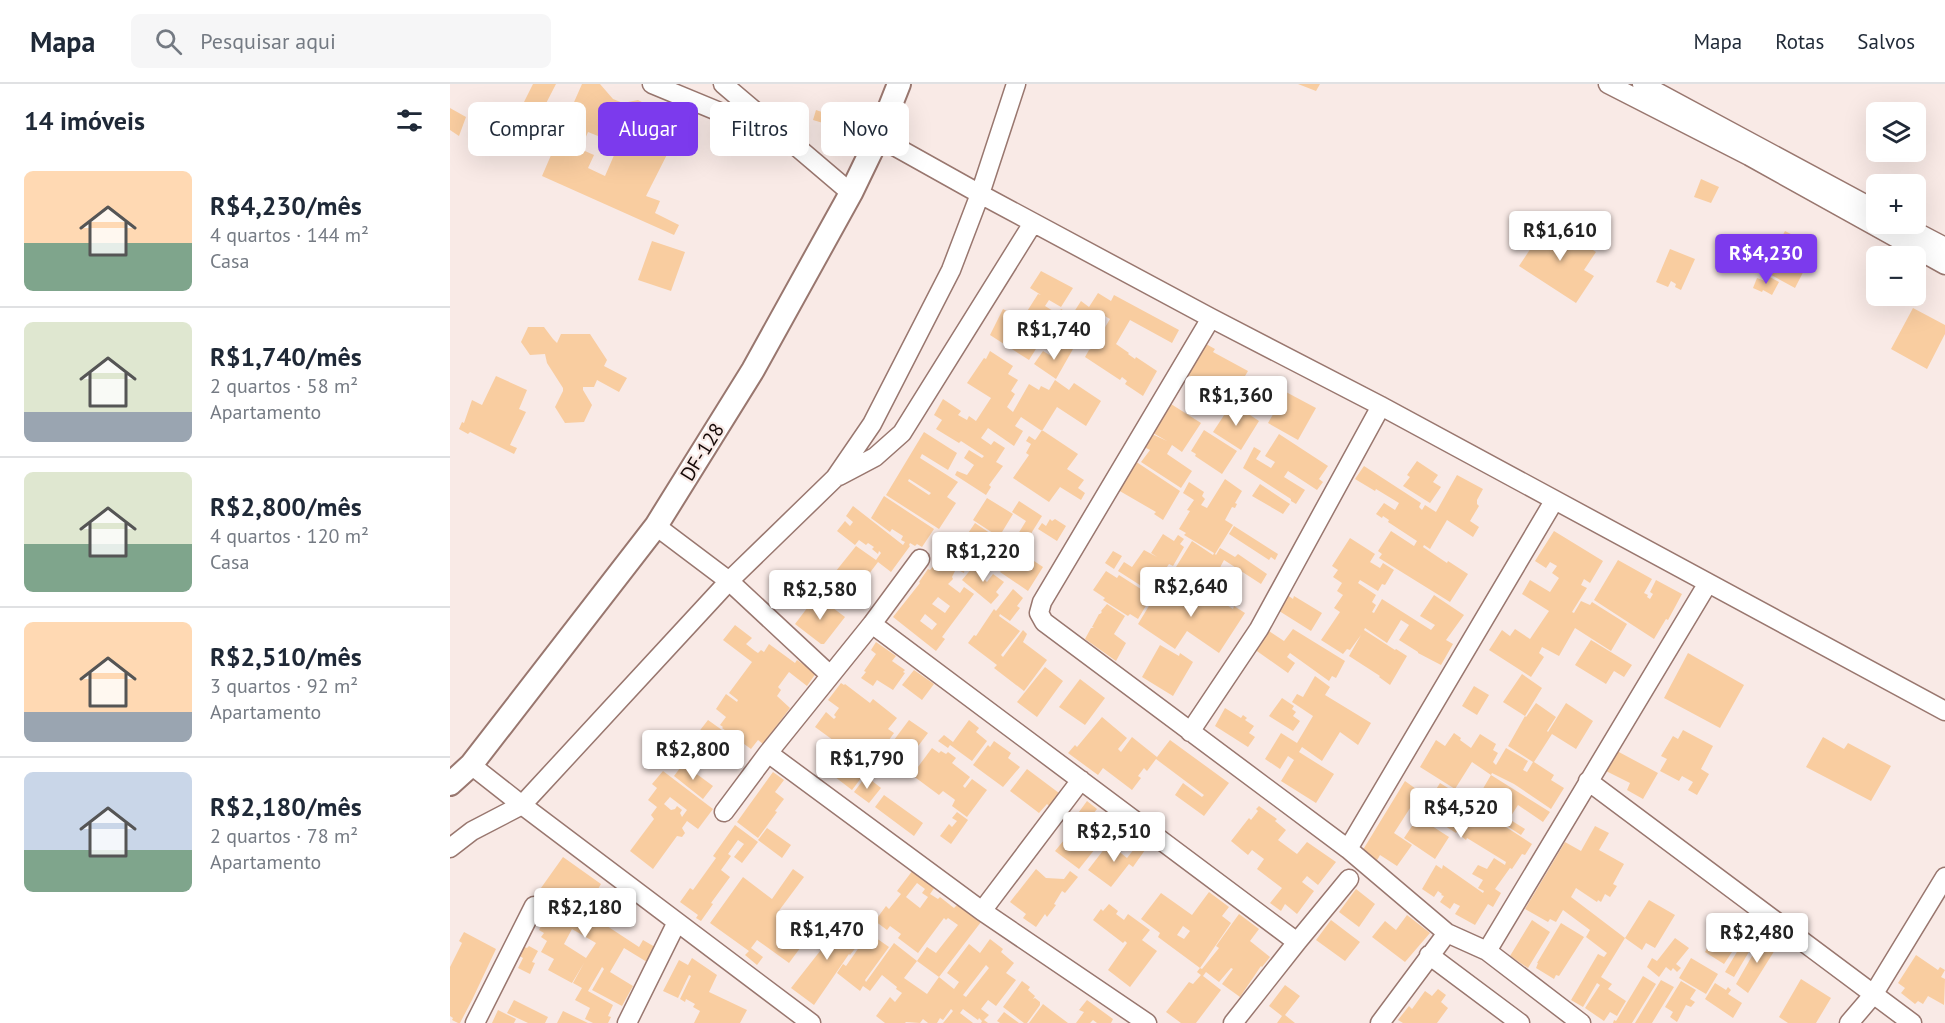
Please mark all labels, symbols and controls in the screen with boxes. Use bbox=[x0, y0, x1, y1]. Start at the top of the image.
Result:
search box bbox=[131, 14, 551, 68]
text: Mapa bbox=[30, 23, 95, 60]
icon: search bbox=[152, 25, 185, 58]
text: Pesquisar aqui bbox=[200, 27, 336, 55]
text: Mapa bbox=[1693, 28, 1742, 55]
text: Rotas bbox=[1775, 28, 1824, 55]
text: Salvos bbox=[1857, 28, 1915, 55]
chip: Comprar bbox=[468, 102, 586, 156]
chip: Alugar bbox=[598, 102, 698, 156]
chip: Filtros bbox=[710, 102, 809, 156]
chip: Novo bbox=[821, 102, 909, 156]
map controls bbox=[1866, 102, 1926, 306]
button: layers bbox=[1866, 102, 1926, 162]
text: 14 imóveis bbox=[24, 104, 145, 137]
icon: filters bbox=[393, 104, 426, 137]
button: + bbox=[1866, 174, 1926, 234]
text: R$4,230/mês bbox=[210, 189, 362, 222]
icon: home bbox=[72, 195, 144, 267]
pin: R$1,610 bbox=[1505, 211, 1615, 262]
text: R$1,610 bbox=[1523, 217, 1597, 243]
text: 4 quartos · 144 m² bbox=[210, 222, 369, 248]
pin: R$4,230 bbox=[1711, 234, 1821, 285]
text: R$4,230 bbox=[1729, 240, 1803, 266]
button: − bbox=[1866, 246, 1926, 306]
text: Casa bbox=[210, 248, 249, 274]
pin: R$1,740 bbox=[999, 310, 1109, 361]
text: R$1,740 bbox=[1017, 316, 1091, 342]
text: R$1,740/mês bbox=[210, 340, 362, 373]
icon: home bbox=[72, 346, 144, 418]
text: 2 quartos · 58 m² bbox=[210, 373, 358, 399]
pin: R$1,360 bbox=[1181, 376, 1291, 427]
text: R$1,360 bbox=[1199, 382, 1273, 408]
text: Apartamento bbox=[210, 399, 321, 425]
street label: DF-128 bbox=[674, 418, 730, 486]
text: R$2,800/mês bbox=[210, 490, 362, 523]
icon: home bbox=[72, 496, 144, 568]
text: 4 quartos · 120 m² bbox=[210, 523, 369, 549]
pin: R$1,220 bbox=[928, 532, 1038, 583]
text: R$1,220 bbox=[946, 538, 1020, 564]
text: Casa bbox=[210, 549, 249, 575]
pin: R$2,640 bbox=[1136, 567, 1246, 618]
pin: R$2,580 bbox=[765, 570, 875, 621]
text: R$2,640 bbox=[1154, 573, 1228, 599]
text: R$2,580 bbox=[783, 576, 857, 602]
text: R$2,510/mês bbox=[210, 640, 362, 673]
icon: home bbox=[72, 646, 144, 718]
text: 3 quartos · 92 m² bbox=[210, 673, 358, 699]
text: Apartamento bbox=[210, 699, 321, 725]
pin: R$2,800 bbox=[638, 730, 748, 781]
text: R$2,800 bbox=[656, 736, 730, 762]
pin: R$1,790 bbox=[812, 739, 922, 790]
text: R$1,790 bbox=[830, 745, 904, 771]
pin: R$4,520 bbox=[1406, 788, 1516, 839]
text: R$2,180/mês bbox=[210, 790, 362, 823]
text: R$4,520 bbox=[1424, 794, 1498, 820]
icon: home bbox=[72, 796, 144, 868]
pin: R$2,510 bbox=[1059, 812, 1169, 863]
text: R$2,510 bbox=[1077, 818, 1151, 844]
text: 2 quartos · 78 m² bbox=[210, 823, 358, 849]
text: Apartamento bbox=[210, 849, 321, 875]
pin: R$2,180 bbox=[530, 888, 640, 939]
text: R$2,180 bbox=[548, 894, 622, 920]
pin: R$1,470 bbox=[772, 910, 882, 961]
pin: R$2,480 bbox=[1702, 913, 1812, 964]
text: R$1,470 bbox=[790, 916, 864, 942]
text: R$2,480 bbox=[1720, 919, 1794, 945]

